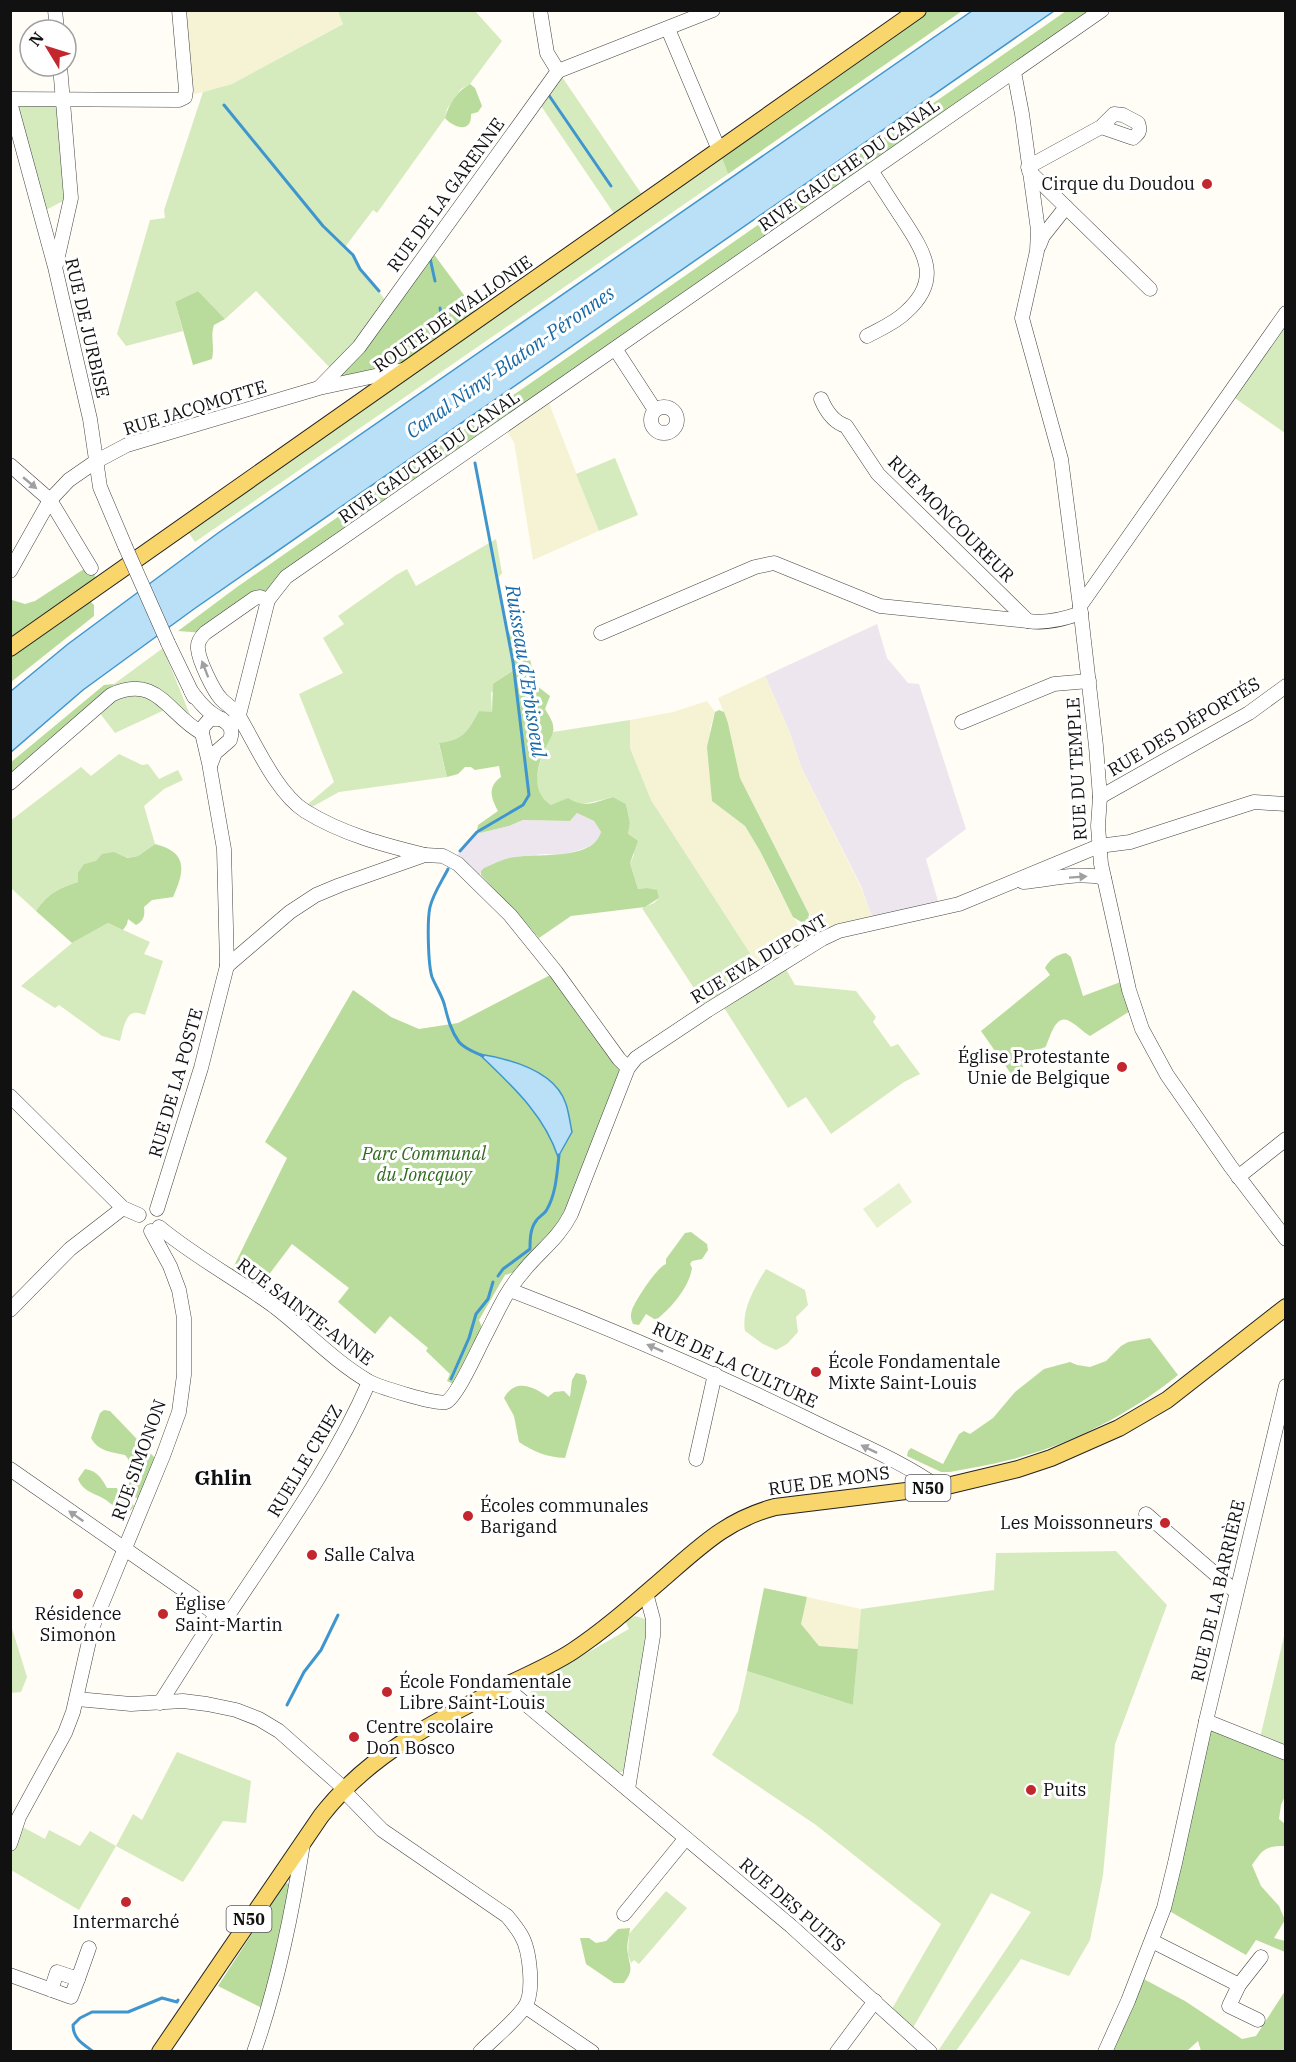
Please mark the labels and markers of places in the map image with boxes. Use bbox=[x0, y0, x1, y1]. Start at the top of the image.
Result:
place label: Cirque du Doudou bbox=[1041, 172, 1195, 195]
marker: Cirque du Doudou bbox=[1200, 177, 1214, 191]
place label: Église Protestante Unie de Belgique bbox=[958, 1045, 1110, 1089]
marker: Église Protestante Unie de Belgique bbox=[1115, 1060, 1129, 1074]
place label: École Fondamentale Mixte Saint-Louis bbox=[828, 1350, 1000, 1394]
marker: École Fondamentale Mixte Saint-Louis bbox=[809, 1365, 823, 1379]
place label: Écoles communales Barigand bbox=[480, 1494, 649, 1538]
marker: Écoles communales Barigand bbox=[461, 1509, 475, 1523]
place label: Les Moissonneurs bbox=[1000, 1511, 1153, 1534]
marker: Les Moissonneurs bbox=[1158, 1516, 1172, 1530]
place label: Salle Calva bbox=[324, 1543, 415, 1566]
marker: Salle Calva bbox=[305, 1548, 319, 1562]
marker: Résidence Simonon bbox=[71, 1587, 85, 1601]
place label: Église Saint-Martin bbox=[175, 1592, 283, 1636]
place label: Résidence Simonon bbox=[35, 1602, 121, 1646]
marker: Église Saint-Martin bbox=[156, 1607, 170, 1621]
place label: École Fondamentale Libre Saint-Louis bbox=[399, 1670, 571, 1714]
marker: École Fondamentale Libre Saint-Louis bbox=[380, 1685, 394, 1699]
place label: Centre scolaire Don Bosco bbox=[366, 1715, 493, 1759]
marker: Centre scolaire Don Bosco bbox=[347, 1730, 361, 1744]
place label: Puits bbox=[1043, 1778, 1086, 1801]
marker: Puits bbox=[1024, 1783, 1038, 1797]
marker: Intermarché bbox=[119, 1895, 133, 1909]
place label: Intermarché bbox=[73, 1910, 179, 1933]

